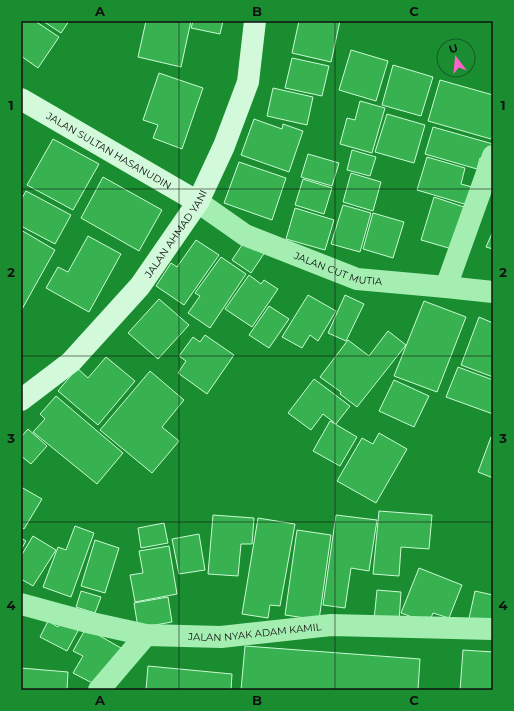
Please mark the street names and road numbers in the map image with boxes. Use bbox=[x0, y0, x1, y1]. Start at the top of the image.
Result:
street label: JALAN SULTAN HASANUDIN bbox=[43, 108, 174, 192]
street label: JALAN AHMAD YANI bbox=[141, 187, 209, 281]
street label: JALAN CUT MUTIA bbox=[291, 248, 384, 288]
street label: JALAN NYAK ADAM KAMIL bbox=[187, 620, 322, 644]

